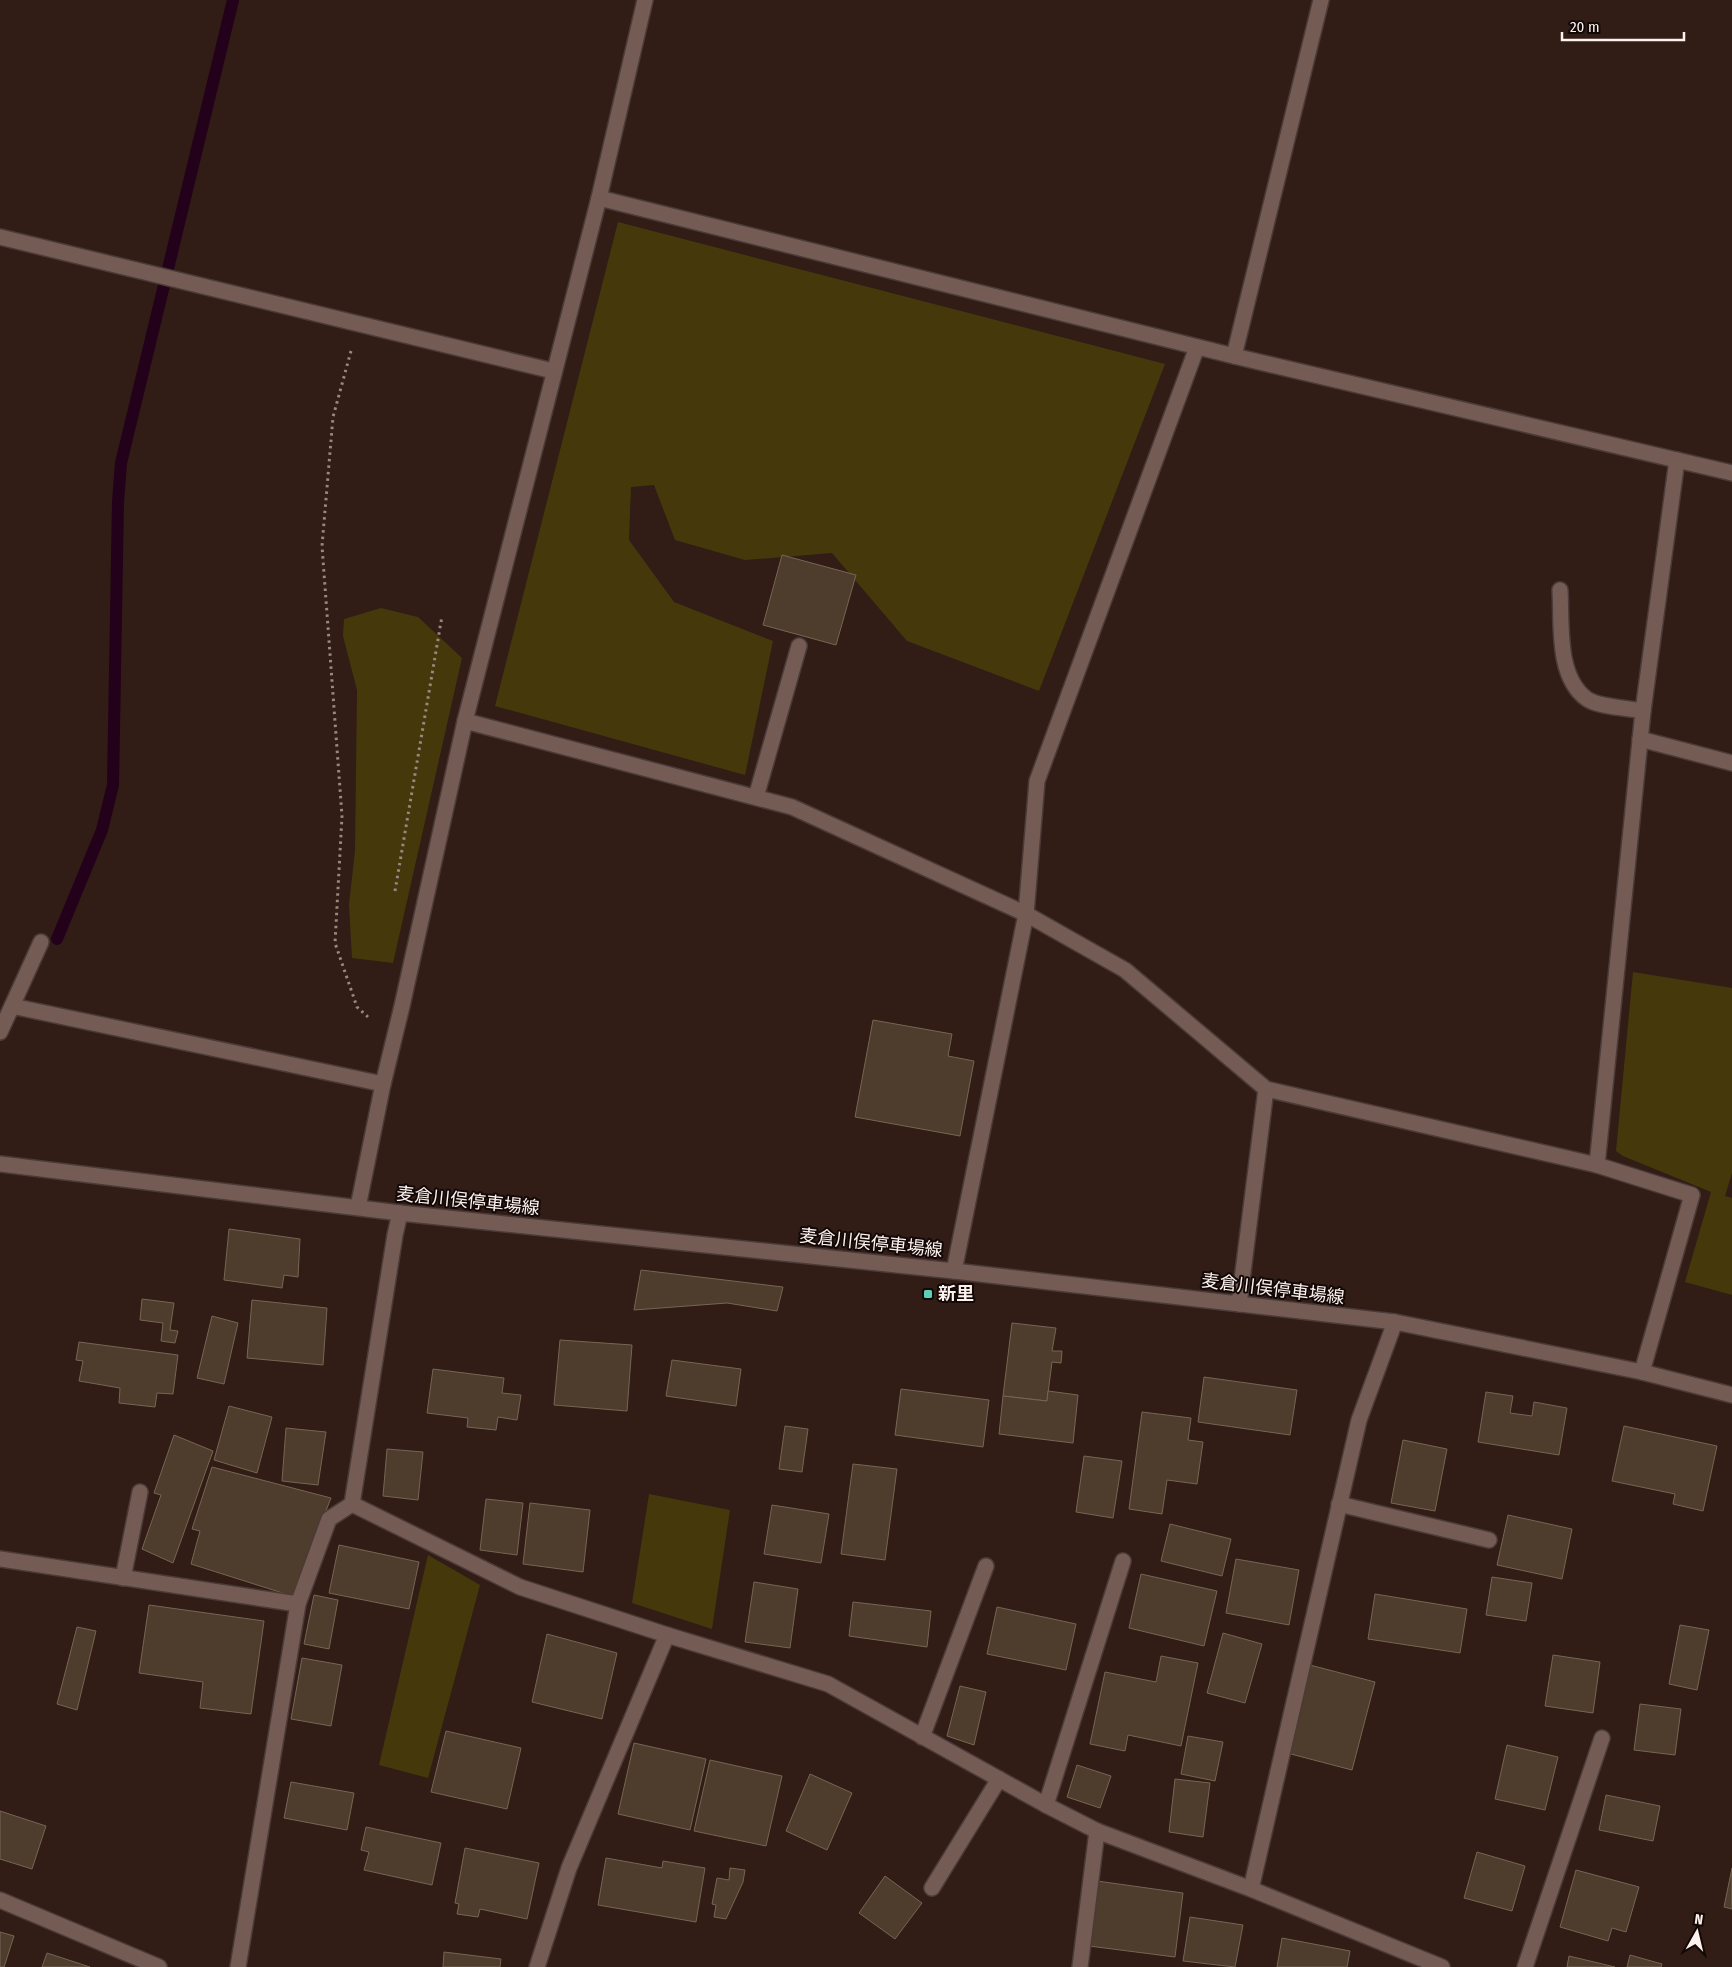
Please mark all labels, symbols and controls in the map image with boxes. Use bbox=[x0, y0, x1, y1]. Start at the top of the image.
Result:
scale bar bbox=[1562, 10, 1684, 42]
text: 20 m bbox=[1570, 18, 1600, 36]
street label: 麦倉川俣停車場線 bbox=[395, 1183, 541, 1219]
street label: 麦倉川俣停車場線 bbox=[798, 1225, 944, 1261]
street label: 麦倉川俣停車場線 bbox=[1200, 1269, 1346, 1309]
place label: 新里 bbox=[938, 1283, 974, 1305]
marker: 新里 bbox=[922, 1288, 934, 1300]
north arrow bbox=[1672, 1907, 1722, 1957]
text: N bbox=[1693, 1911, 1704, 1929]

